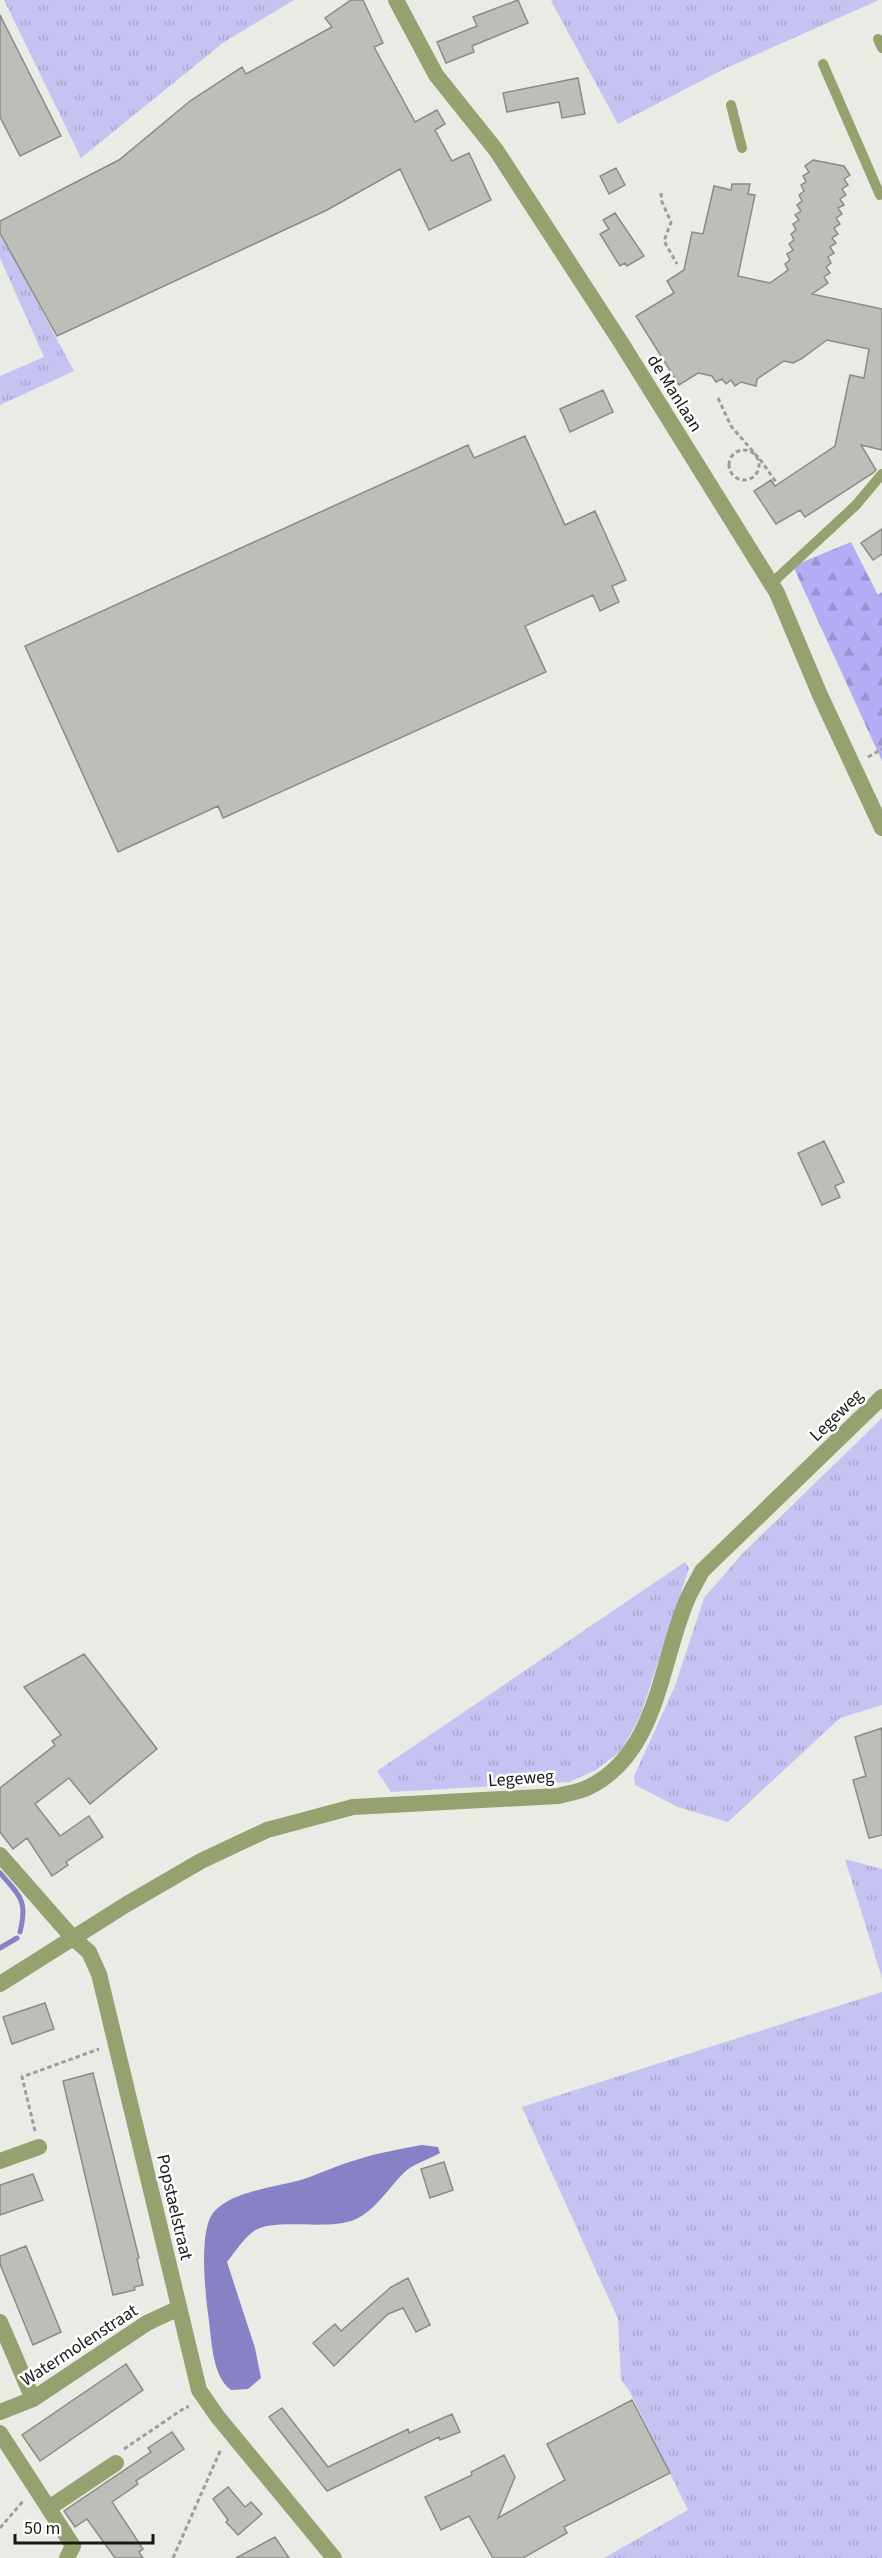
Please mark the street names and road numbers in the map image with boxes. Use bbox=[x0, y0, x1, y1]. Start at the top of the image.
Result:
street label: de Manlaan bbox=[641, 350, 708, 437]
street label: Legeweg bbox=[804, 1384, 869, 1447]
street label: Legeweg bbox=[487, 1764, 555, 1793]
street label: Popstaelstraat bbox=[150, 2152, 199, 2263]
street label: Watermolenstraat bbox=[16, 2298, 143, 2393]

